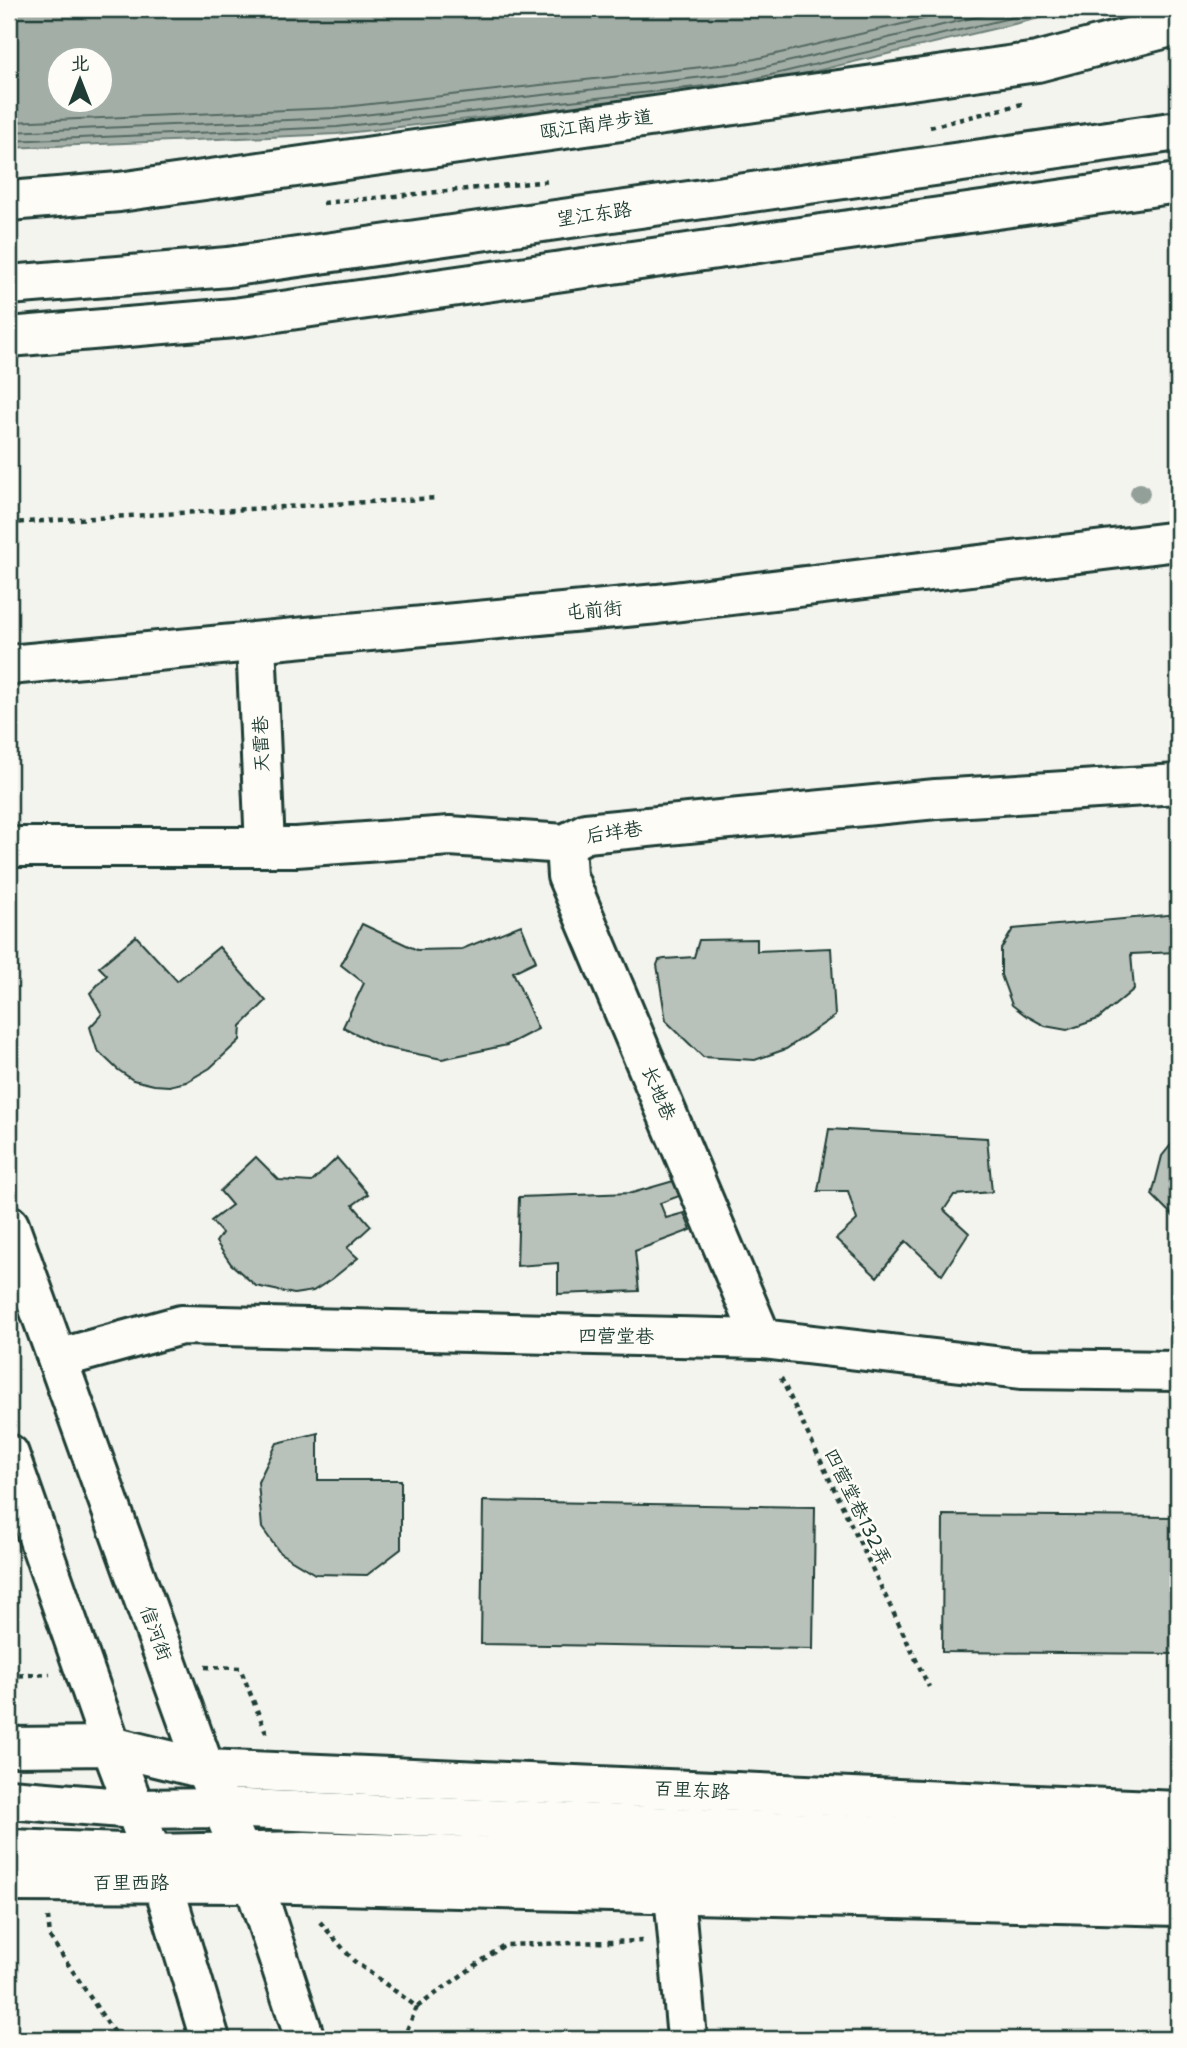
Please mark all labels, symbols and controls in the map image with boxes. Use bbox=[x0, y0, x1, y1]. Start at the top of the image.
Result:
north arrow bbox=[46, 46, 116, 116]
text: 北 bbox=[70, 51, 90, 76]
street label: 瓯江南岸步道 bbox=[538, 104, 654, 144]
street label: 望江东路 bbox=[555, 196, 633, 232]
street label: 屯前街 bbox=[565, 595, 623, 625]
street label: 天雷巷 bbox=[248, 715, 274, 773]
street label: 后垟巷 bbox=[584, 816, 644, 848]
street label: 长地巷 bbox=[636, 1062, 682, 1124]
street label: 四营堂巷 bbox=[578, 1323, 654, 1349]
street label: 四营堂巷132弄 bbox=[819, 1444, 897, 1570]
street label: 信河街 bbox=[135, 1602, 177, 1664]
street label: 百里东路 bbox=[653, 1776, 731, 1804]
street label: 百里西路 bbox=[93, 1870, 169, 1895]

